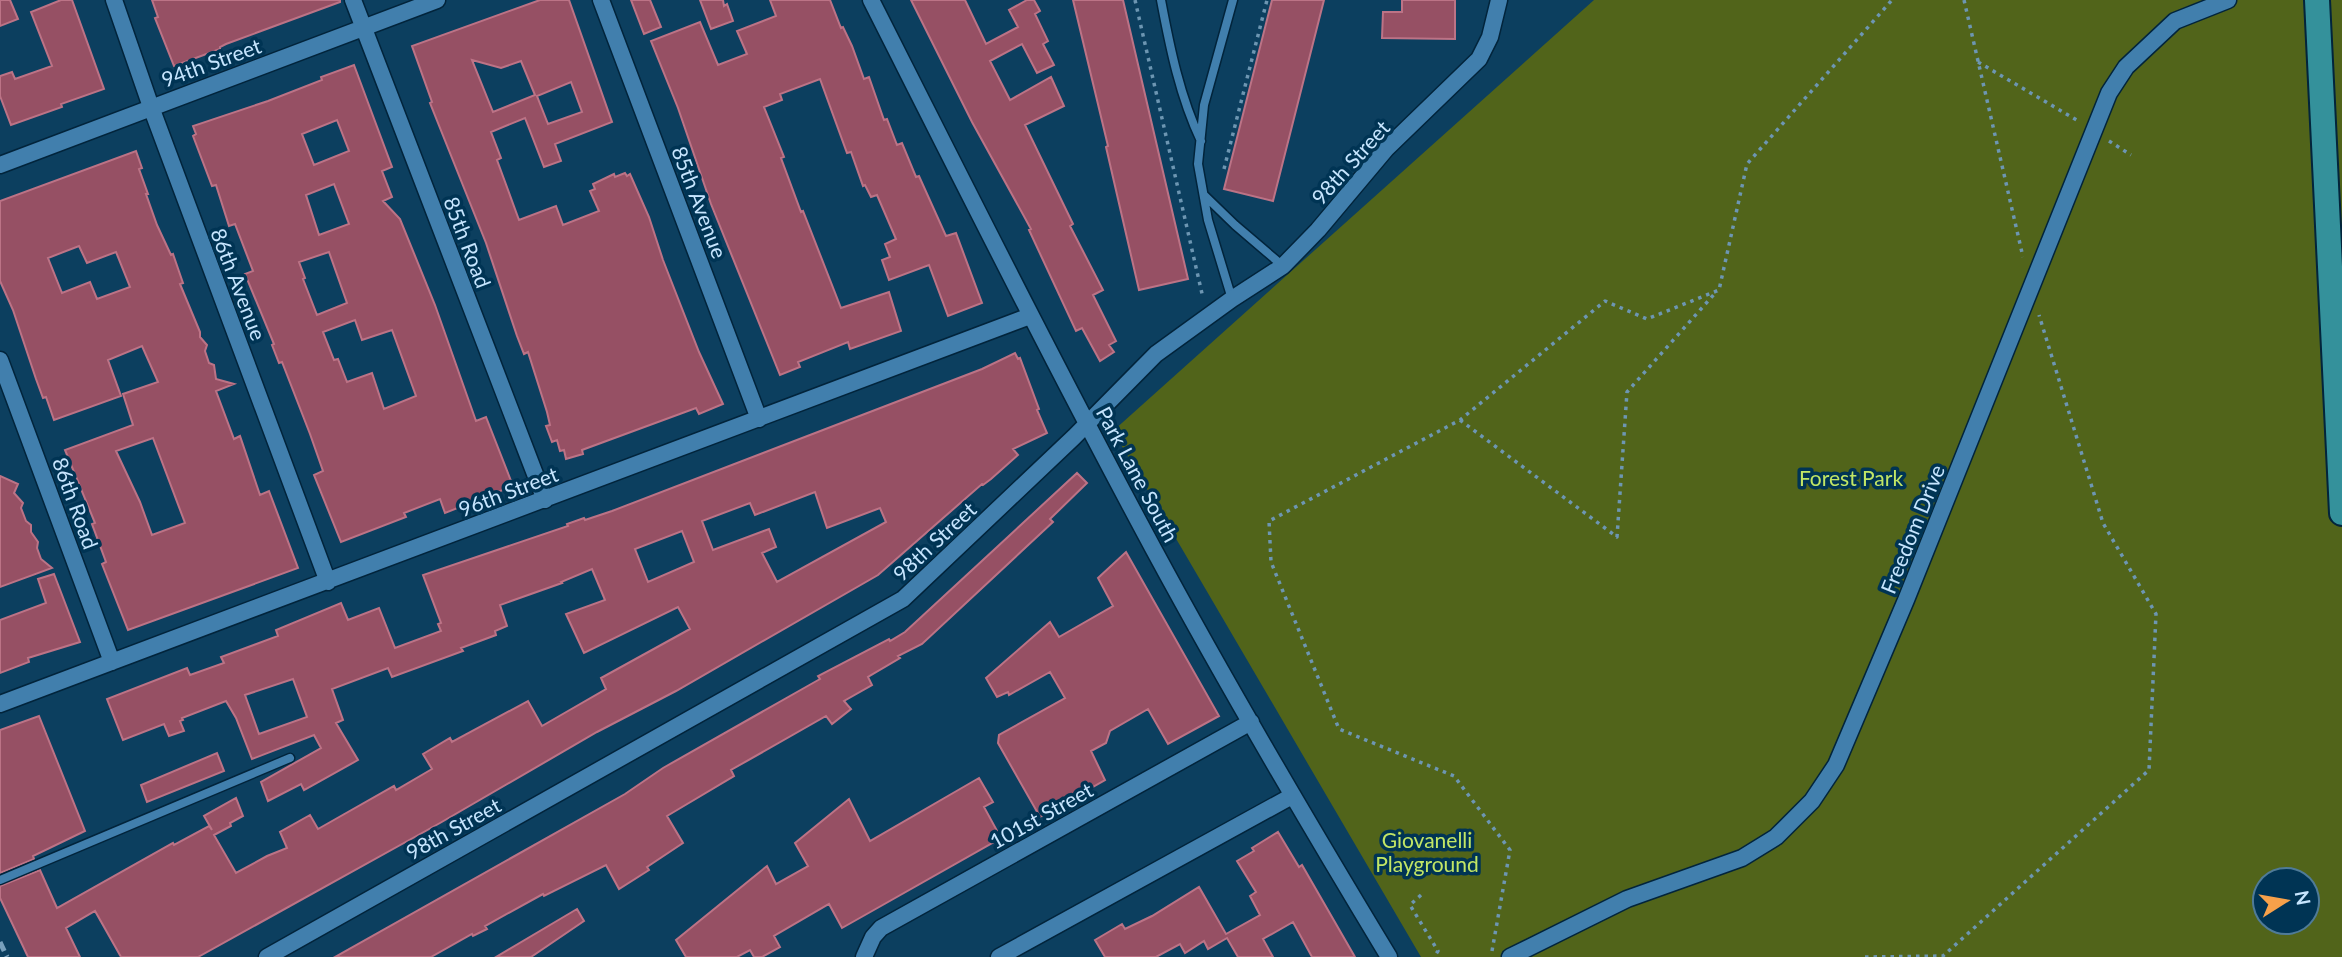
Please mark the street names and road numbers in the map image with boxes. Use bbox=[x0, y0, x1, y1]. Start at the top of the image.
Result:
street label: 94th Street bbox=[158, 32, 265, 92]
street label: 98th Street bbox=[1306, 115, 1394, 209]
street label: 85th Avenue bbox=[667, 143, 733, 261]
street label: 85th Road bbox=[439, 193, 497, 291]
street label: 86th Avenue bbox=[206, 225, 272, 343]
street label: Park Lane South bbox=[1092, 402, 1184, 546]
street label: 86th Road bbox=[48, 454, 104, 552]
street label: 96th Street bbox=[455, 460, 562, 521]
street label: Freedom Drive bbox=[1875, 461, 1949, 597]
street label: 98th Street bbox=[887, 496, 981, 586]
street label: 101st Street bbox=[985, 776, 1097, 854]
street label: 98th Street bbox=[401, 792, 505, 864]

